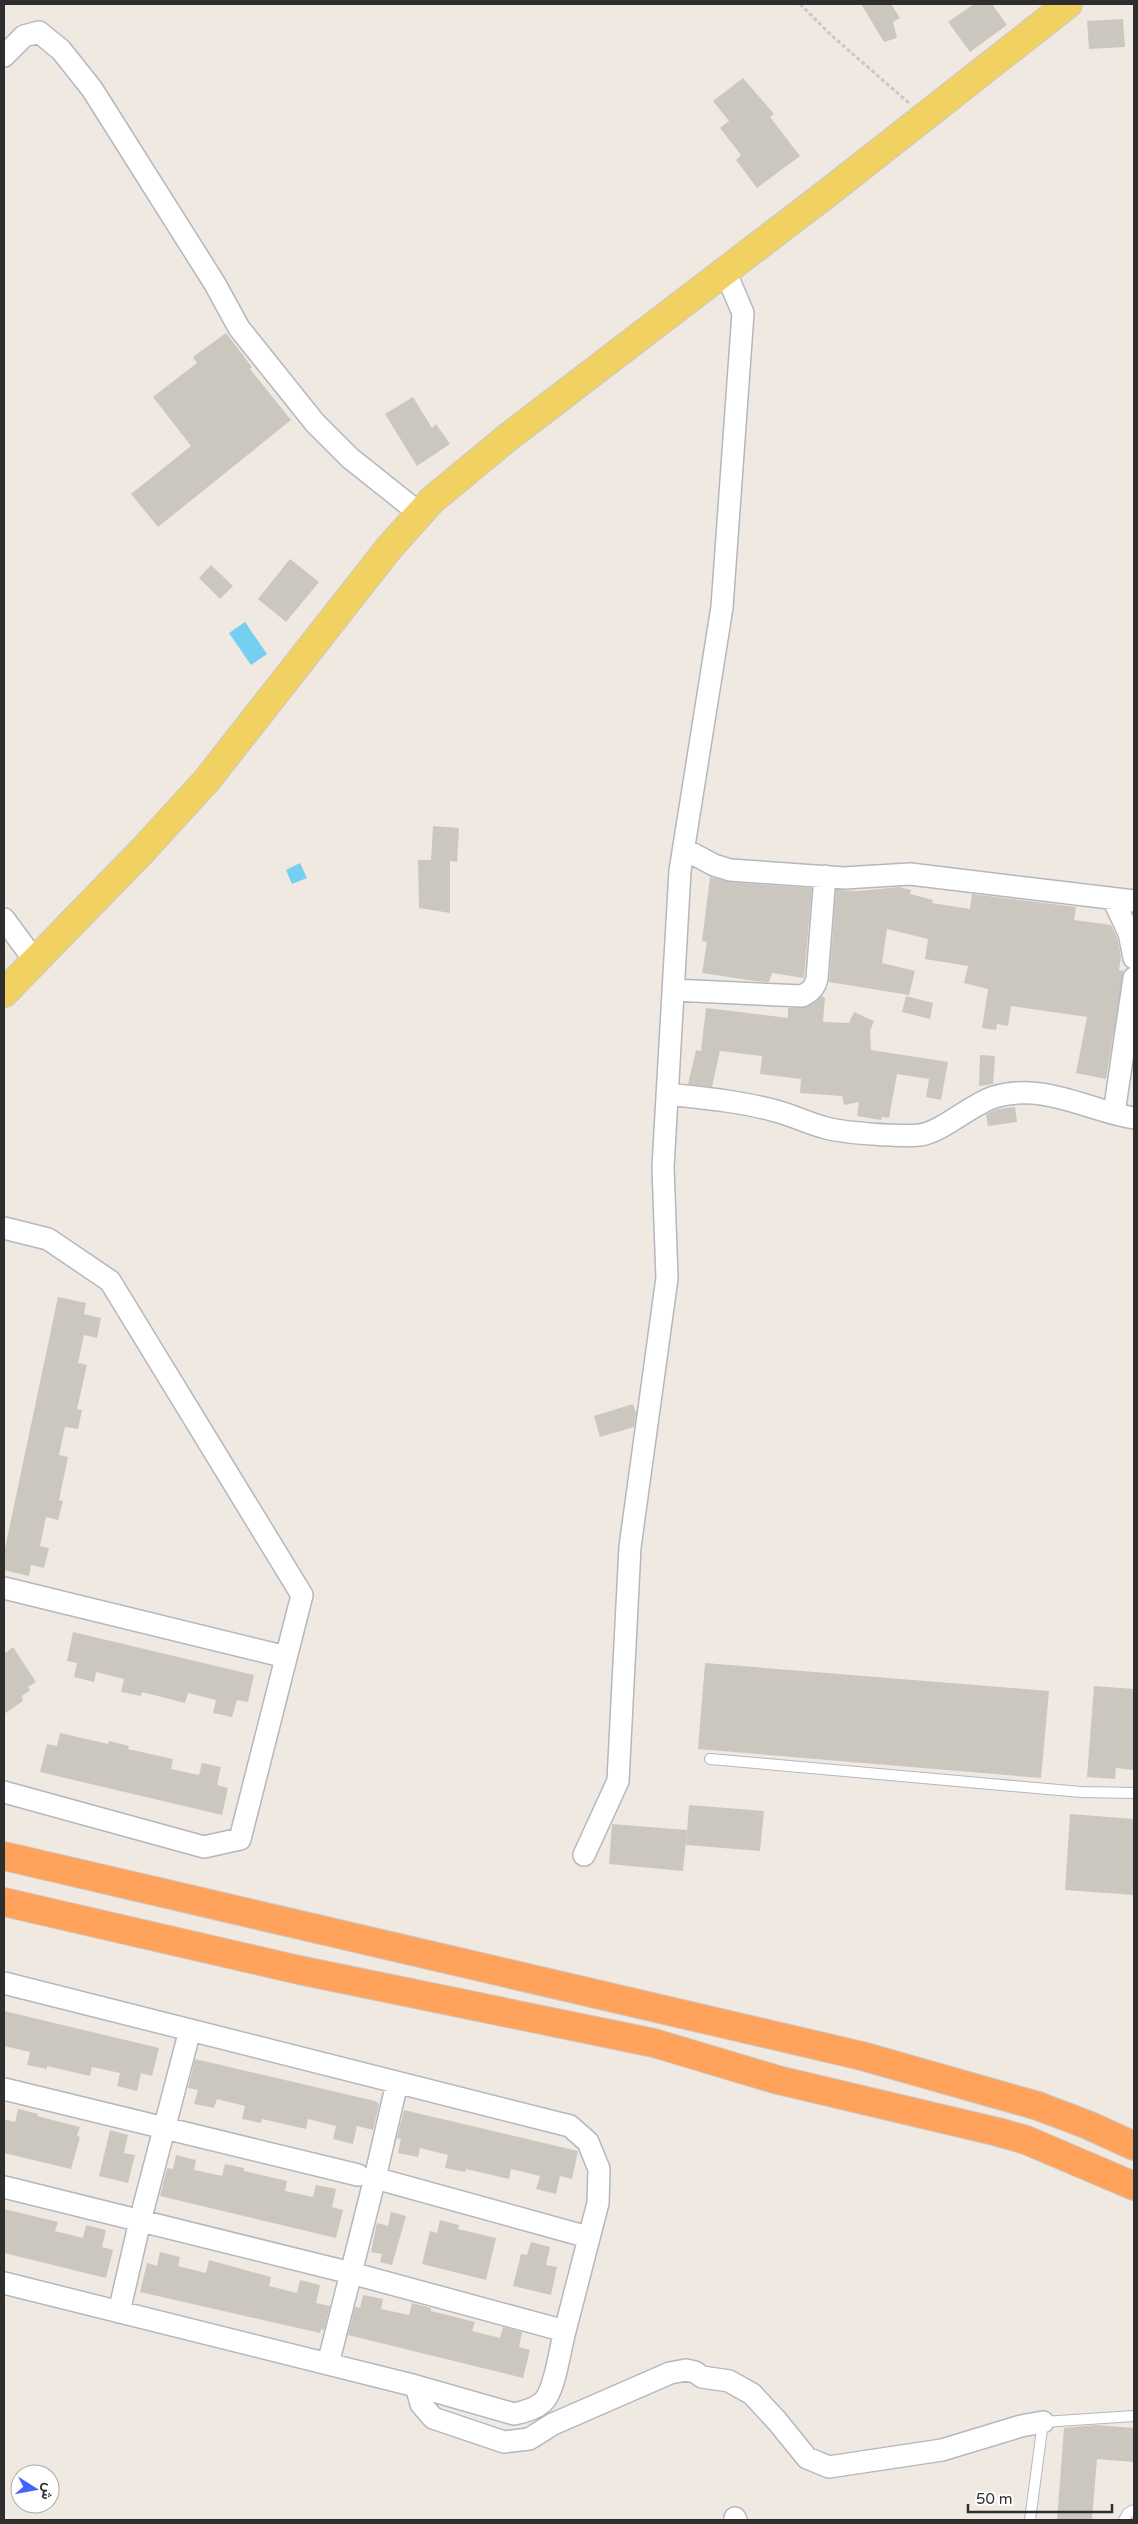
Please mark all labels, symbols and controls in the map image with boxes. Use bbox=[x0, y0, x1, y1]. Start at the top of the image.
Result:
north arrow bbox=[10, 2464, 60, 2514]
text: ش bbox=[37, 2482, 57, 2501]
scale bar bbox=[968, 2482, 1112, 2514]
text: 50 m bbox=[976, 2490, 1013, 2508]

